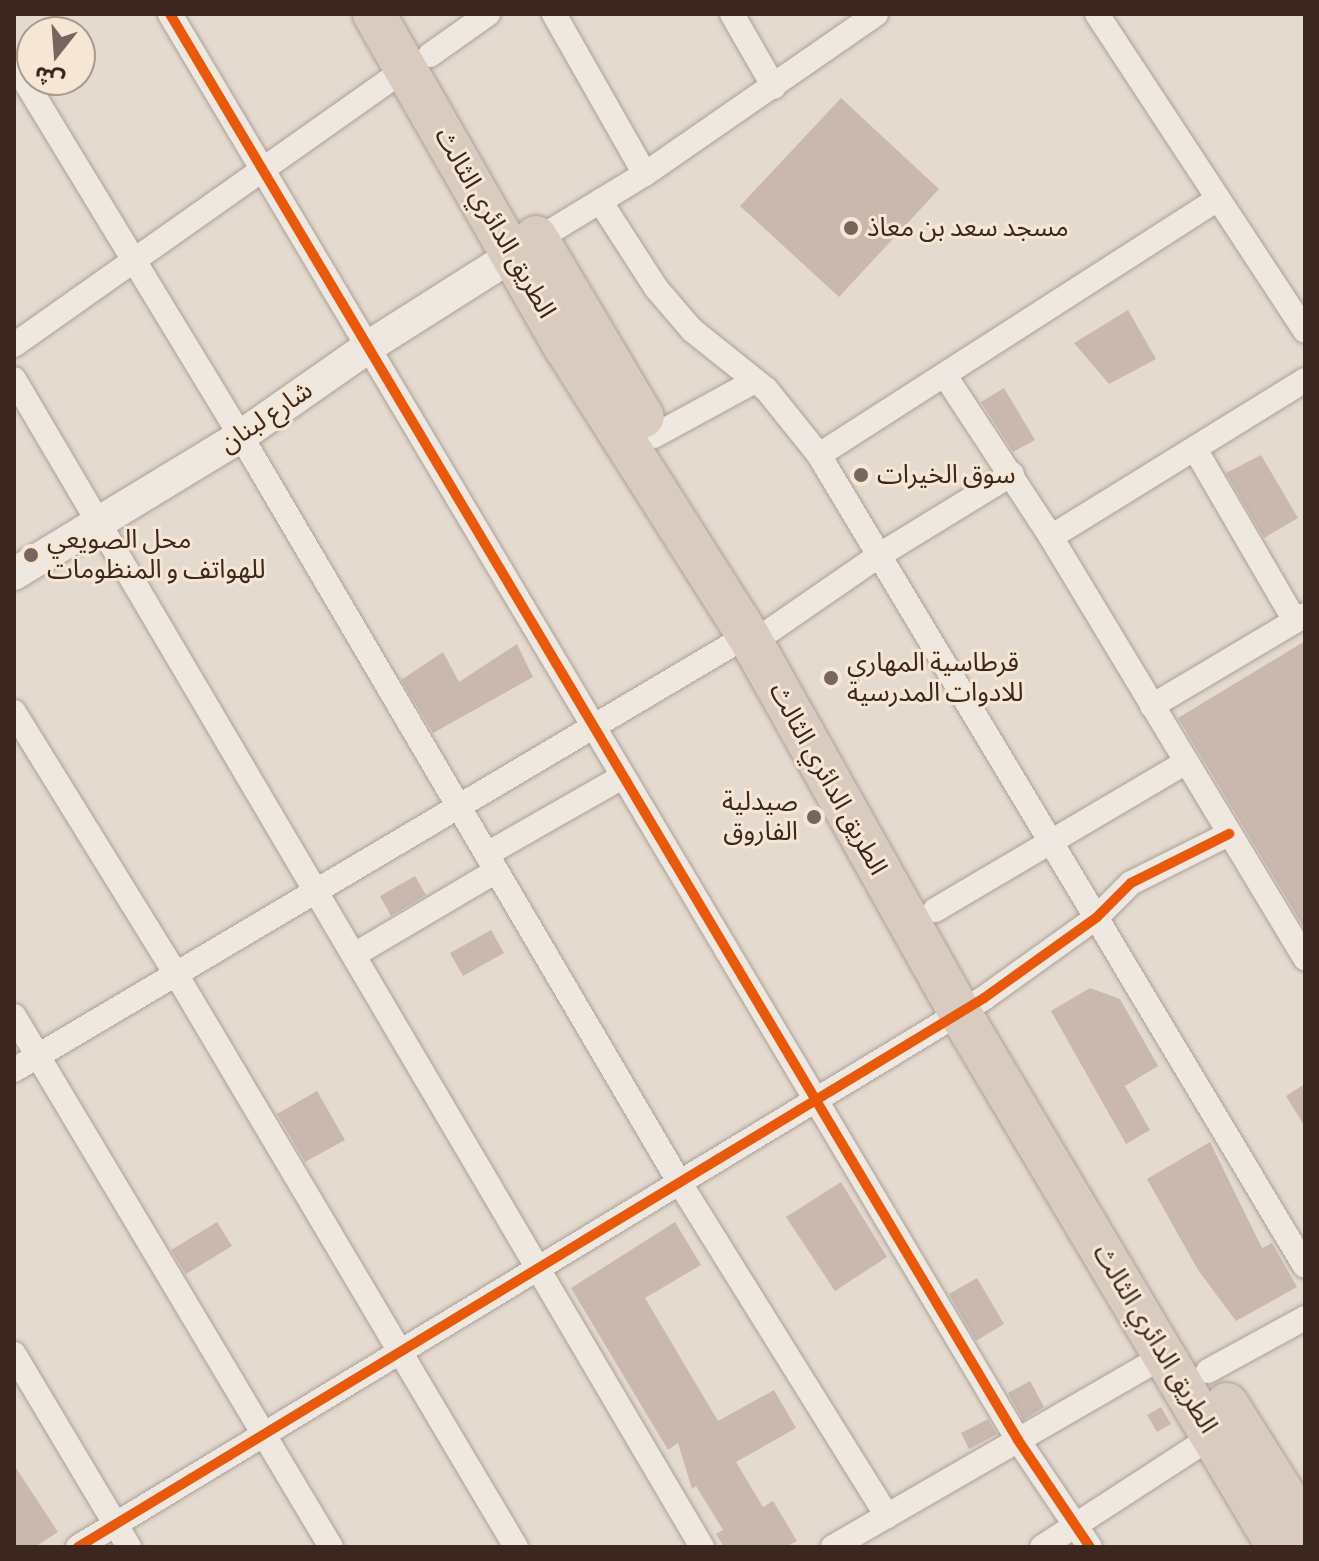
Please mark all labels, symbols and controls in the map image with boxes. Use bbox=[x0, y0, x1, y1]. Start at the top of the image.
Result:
north arrow bbox=[16, 16, 96, 96]
text: ش bbox=[31, 61, 67, 94]
street label: الطريق الدائري الثالث bbox=[428, 122, 562, 324]
place label: مسجد سعد بن معاذ bbox=[867, 212, 1069, 244]
marker: مسجد سعد بن معاذ bbox=[842, 219, 860, 237]
street label: شارع لبنان bbox=[214, 375, 318, 459]
place label: سوق الخيرات bbox=[877, 459, 1016, 491]
marker: سوق الخيرات bbox=[852, 466, 870, 484]
place label: محل الصويعي للهواتف و المنظومات bbox=[47, 524, 266, 586]
marker: محل الصويعي للهواتف و المنظومات bbox=[22, 546, 40, 564]
place label: قرطاسية المهاري للادوات المدرسية bbox=[847, 647, 1024, 708]
marker: قرطاسية المهاري للادوات المدرسية bbox=[822, 669, 840, 687]
street label: الطريق الدائري الثالث bbox=[762, 677, 894, 881]
place label: صيدلية الفاروق bbox=[722, 786, 798, 848]
marker: صيدلية الفاروق bbox=[805, 808, 823, 826]
street label: الطريق الدائري الثالث bbox=[1086, 1239, 1224, 1439]

